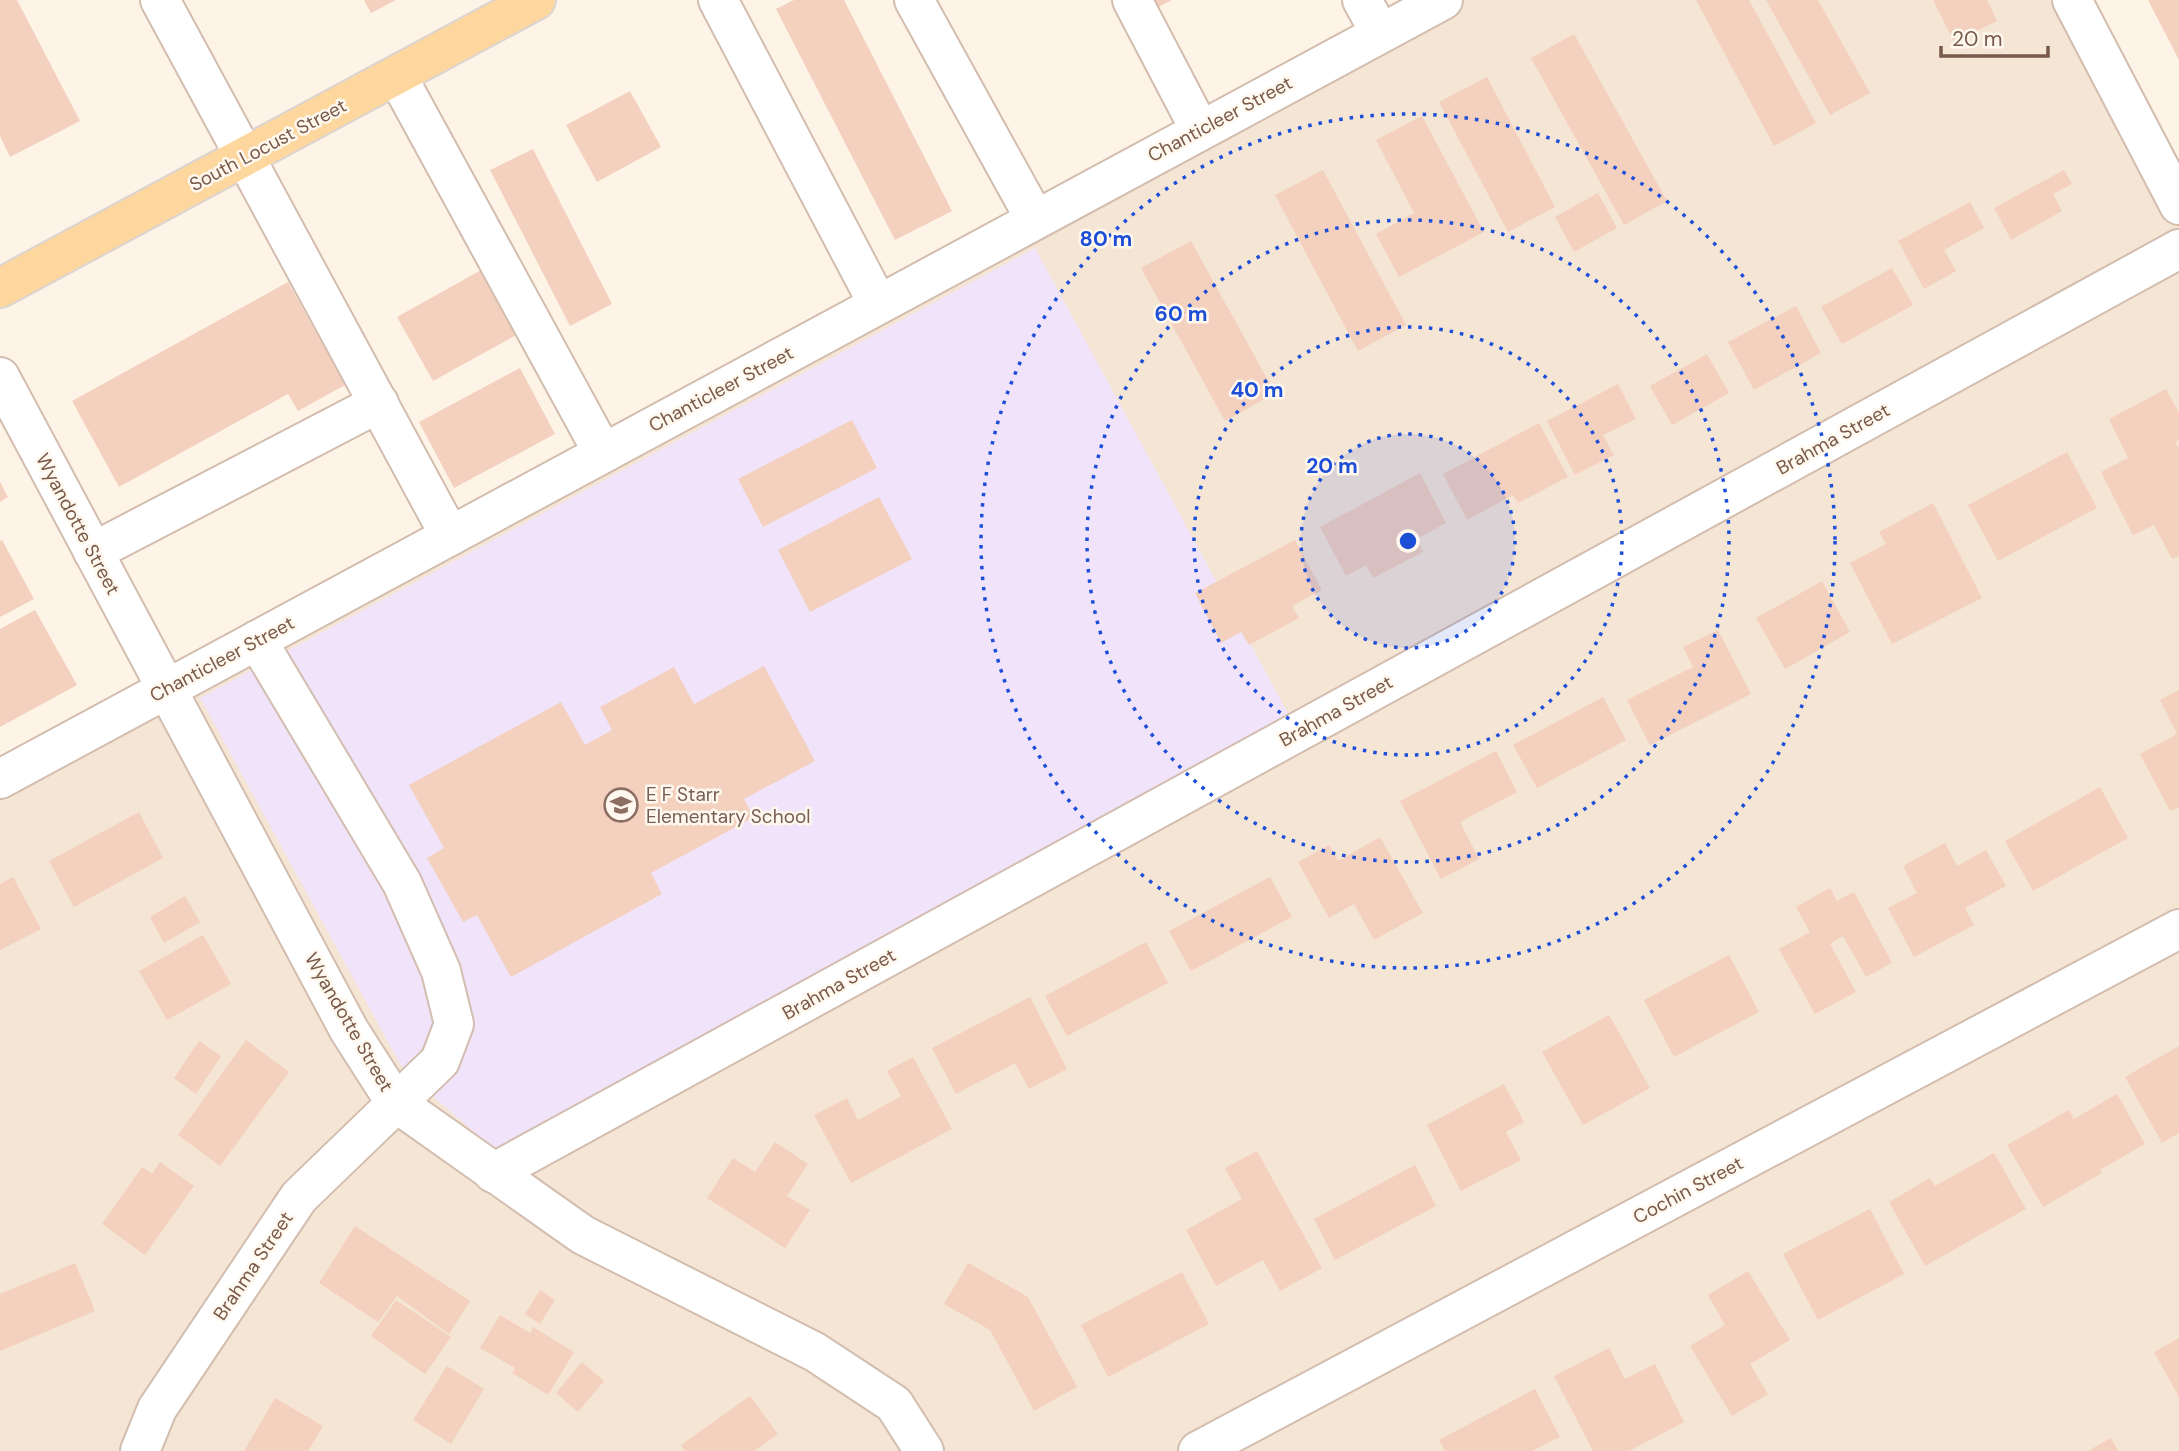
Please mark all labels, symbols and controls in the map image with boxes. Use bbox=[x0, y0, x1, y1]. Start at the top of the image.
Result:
scale bar bbox=[1941, 14, 2048, 58]
text: 20 m bbox=[1952, 25, 2003, 53]
street label: Chanticleer Street bbox=[1143, 70, 1297, 168]
street label: South Locust Street bbox=[185, 93, 351, 197]
text: 80 m bbox=[1080, 225, 1132, 253]
text: 60 m bbox=[1155, 300, 1207, 328]
street label: Chanticleer Street bbox=[644, 340, 798, 438]
text: 40 m bbox=[1230, 376, 1284, 404]
street label: Brahma Street bbox=[1772, 398, 1894, 480]
street label: Wyandotte Street bbox=[30, 449, 126, 599]
text: 20 m bbox=[1306, 452, 1358, 480]
centre of rings bbox=[1396, 529, 1420, 553]
street label: Chanticleer Street bbox=[145, 610, 299, 708]
street label: Brahma Street bbox=[1275, 670, 1397, 752]
place label: E F Starr Elementary School bbox=[646, 782, 810, 829]
school or university icon: E F Starr Elementary School bbox=[602, 786, 640, 824]
street label: Brahma Street bbox=[778, 943, 900, 1025]
street label: Wyandotte Street bbox=[299, 948, 399, 1096]
street label: Cochin Street bbox=[1629, 1151, 1747, 1229]
street label: Brahma Street bbox=[207, 1207, 299, 1325]

